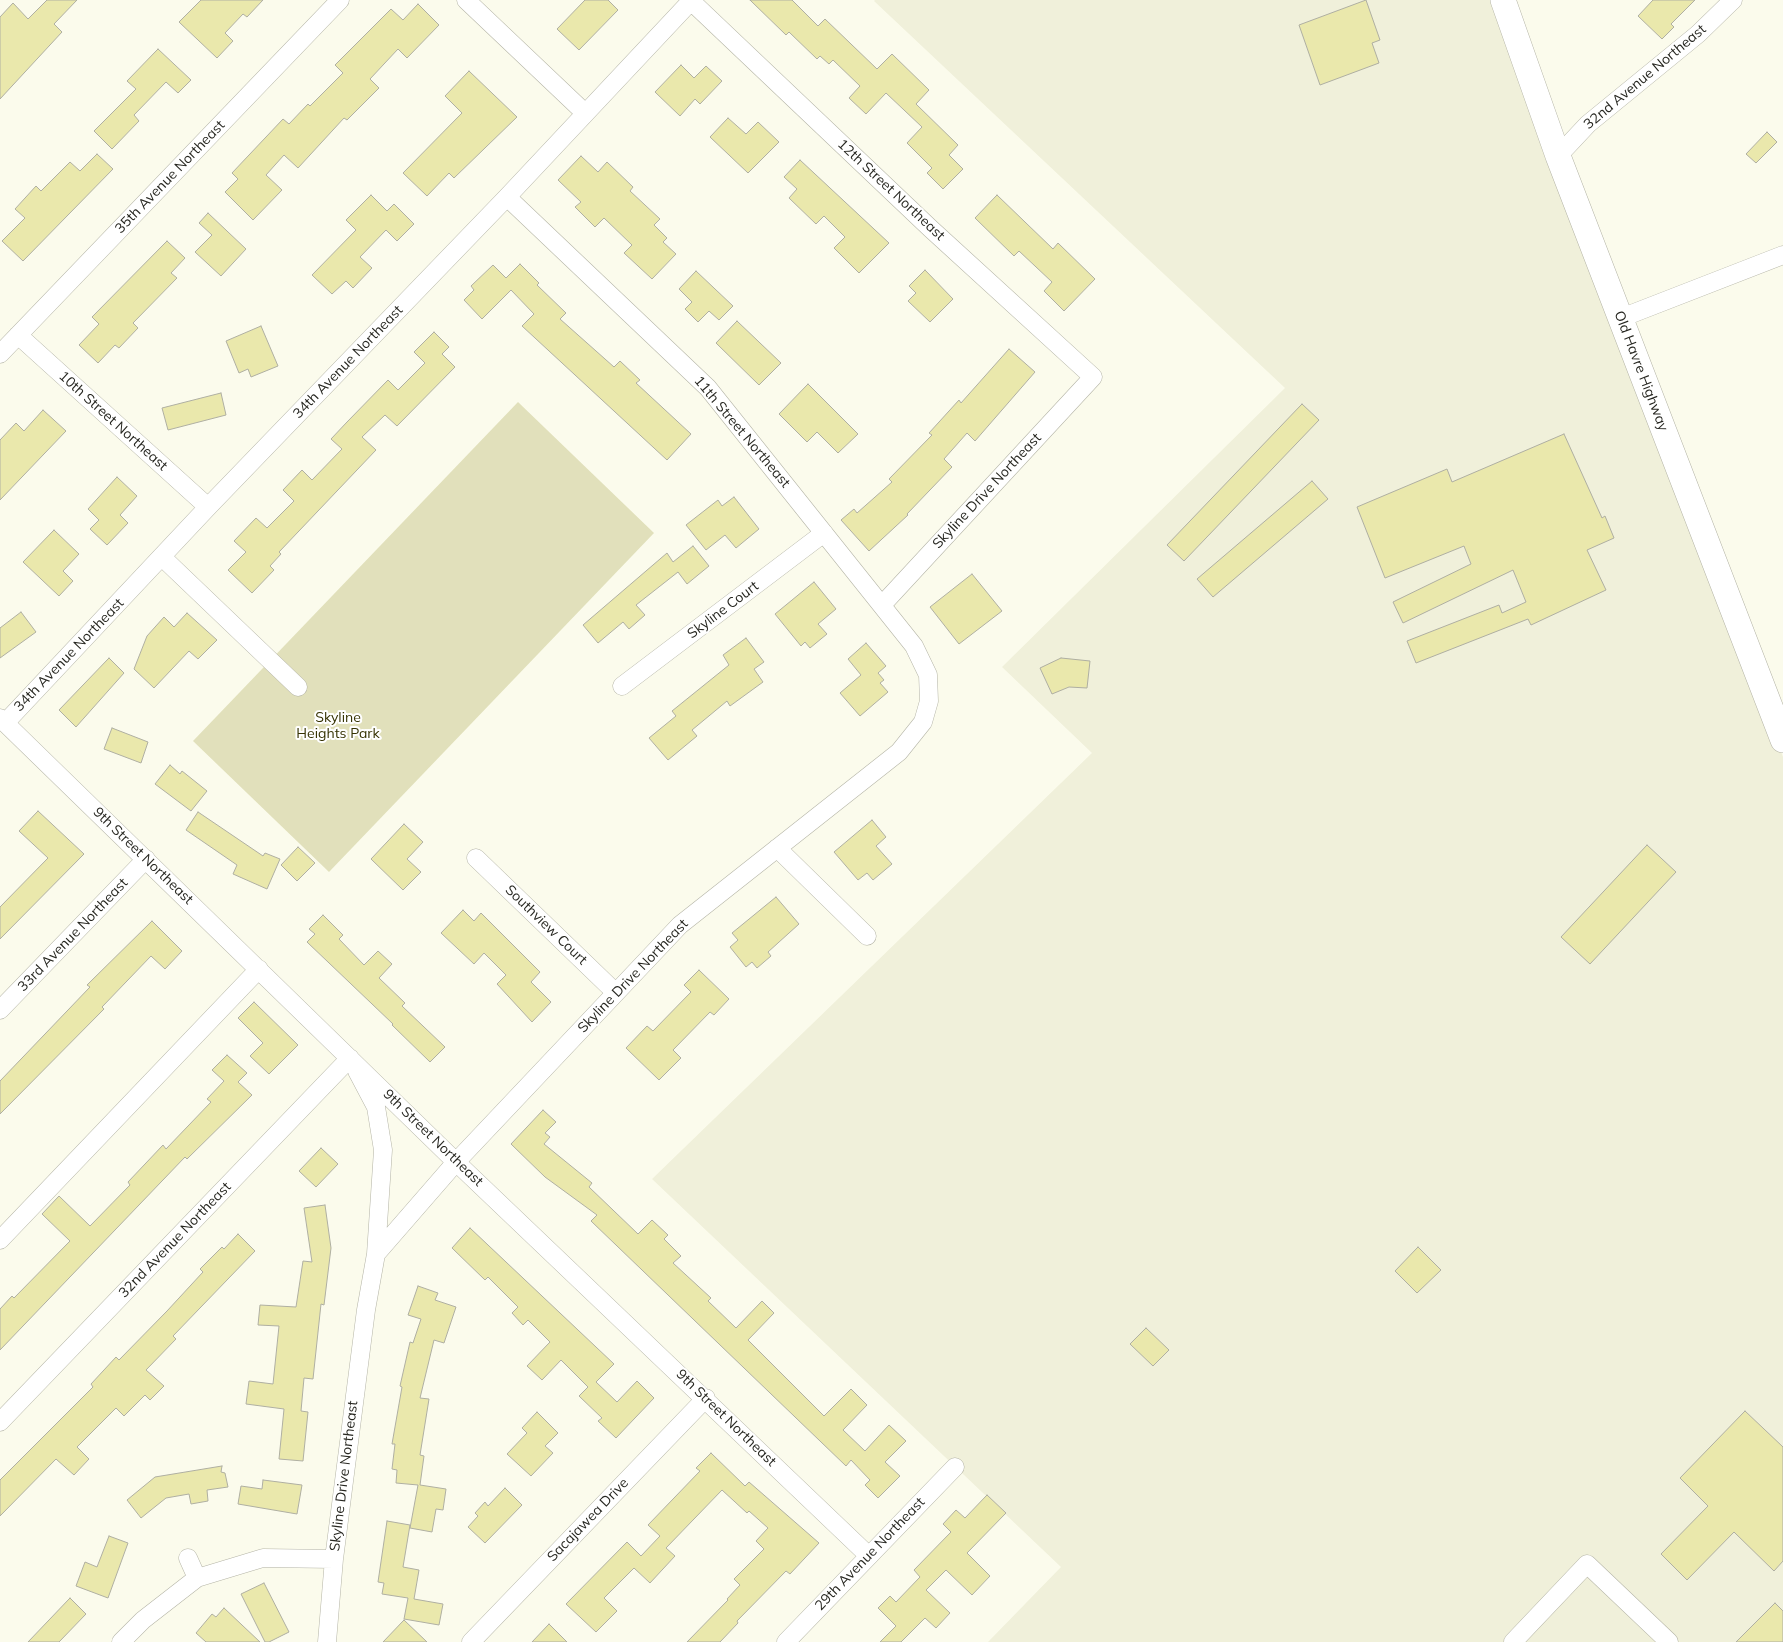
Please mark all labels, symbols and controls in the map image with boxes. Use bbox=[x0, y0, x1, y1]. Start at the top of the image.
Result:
street label: 32nd Avenue Northeast bbox=[1581, 21, 1709, 133]
street label: 35th Avenue Northeast bbox=[112, 117, 228, 237]
street label: 12th Street Northeast bbox=[834, 136, 948, 244]
street label: 34th Avenue Northeast bbox=[290, 302, 406, 422]
street label: Old Havre Highway bbox=[1610, 309, 1672, 433]
street label: 10th Street Northeast bbox=[55, 368, 171, 474]
street label: 11th Street Northeast bbox=[690, 373, 794, 491]
street label: Skyline Drive Northeast bbox=[929, 430, 1045, 552]
street label: Skyline Court bbox=[684, 578, 762, 642]
street label: 34th Avenue Northeast bbox=[11, 595, 127, 715]
park label: Skyline Heights Park bbox=[296, 710, 380, 742]
street label: 9th Street Northeast bbox=[90, 804, 196, 908]
street label: 33rd Avenue Northeast bbox=[14, 875, 132, 995]
street label: Southview Court bbox=[502, 882, 590, 968]
street label: Skyline Drive Northeast bbox=[574, 916, 692, 1036]
street label: 9th Street Northeast bbox=[380, 1086, 486, 1190]
street label: 32nd Avenue Northeast bbox=[115, 1179, 235, 1301]
street label: 9th Street Northeast bbox=[673, 1366, 779, 1470]
street label: Skyline Drive Northeast bbox=[326, 1400, 362, 1552]
street label: Sacajawea Drive bbox=[544, 1475, 632, 1565]
street label: 29th Avenue Northeast bbox=[812, 1494, 928, 1614]

